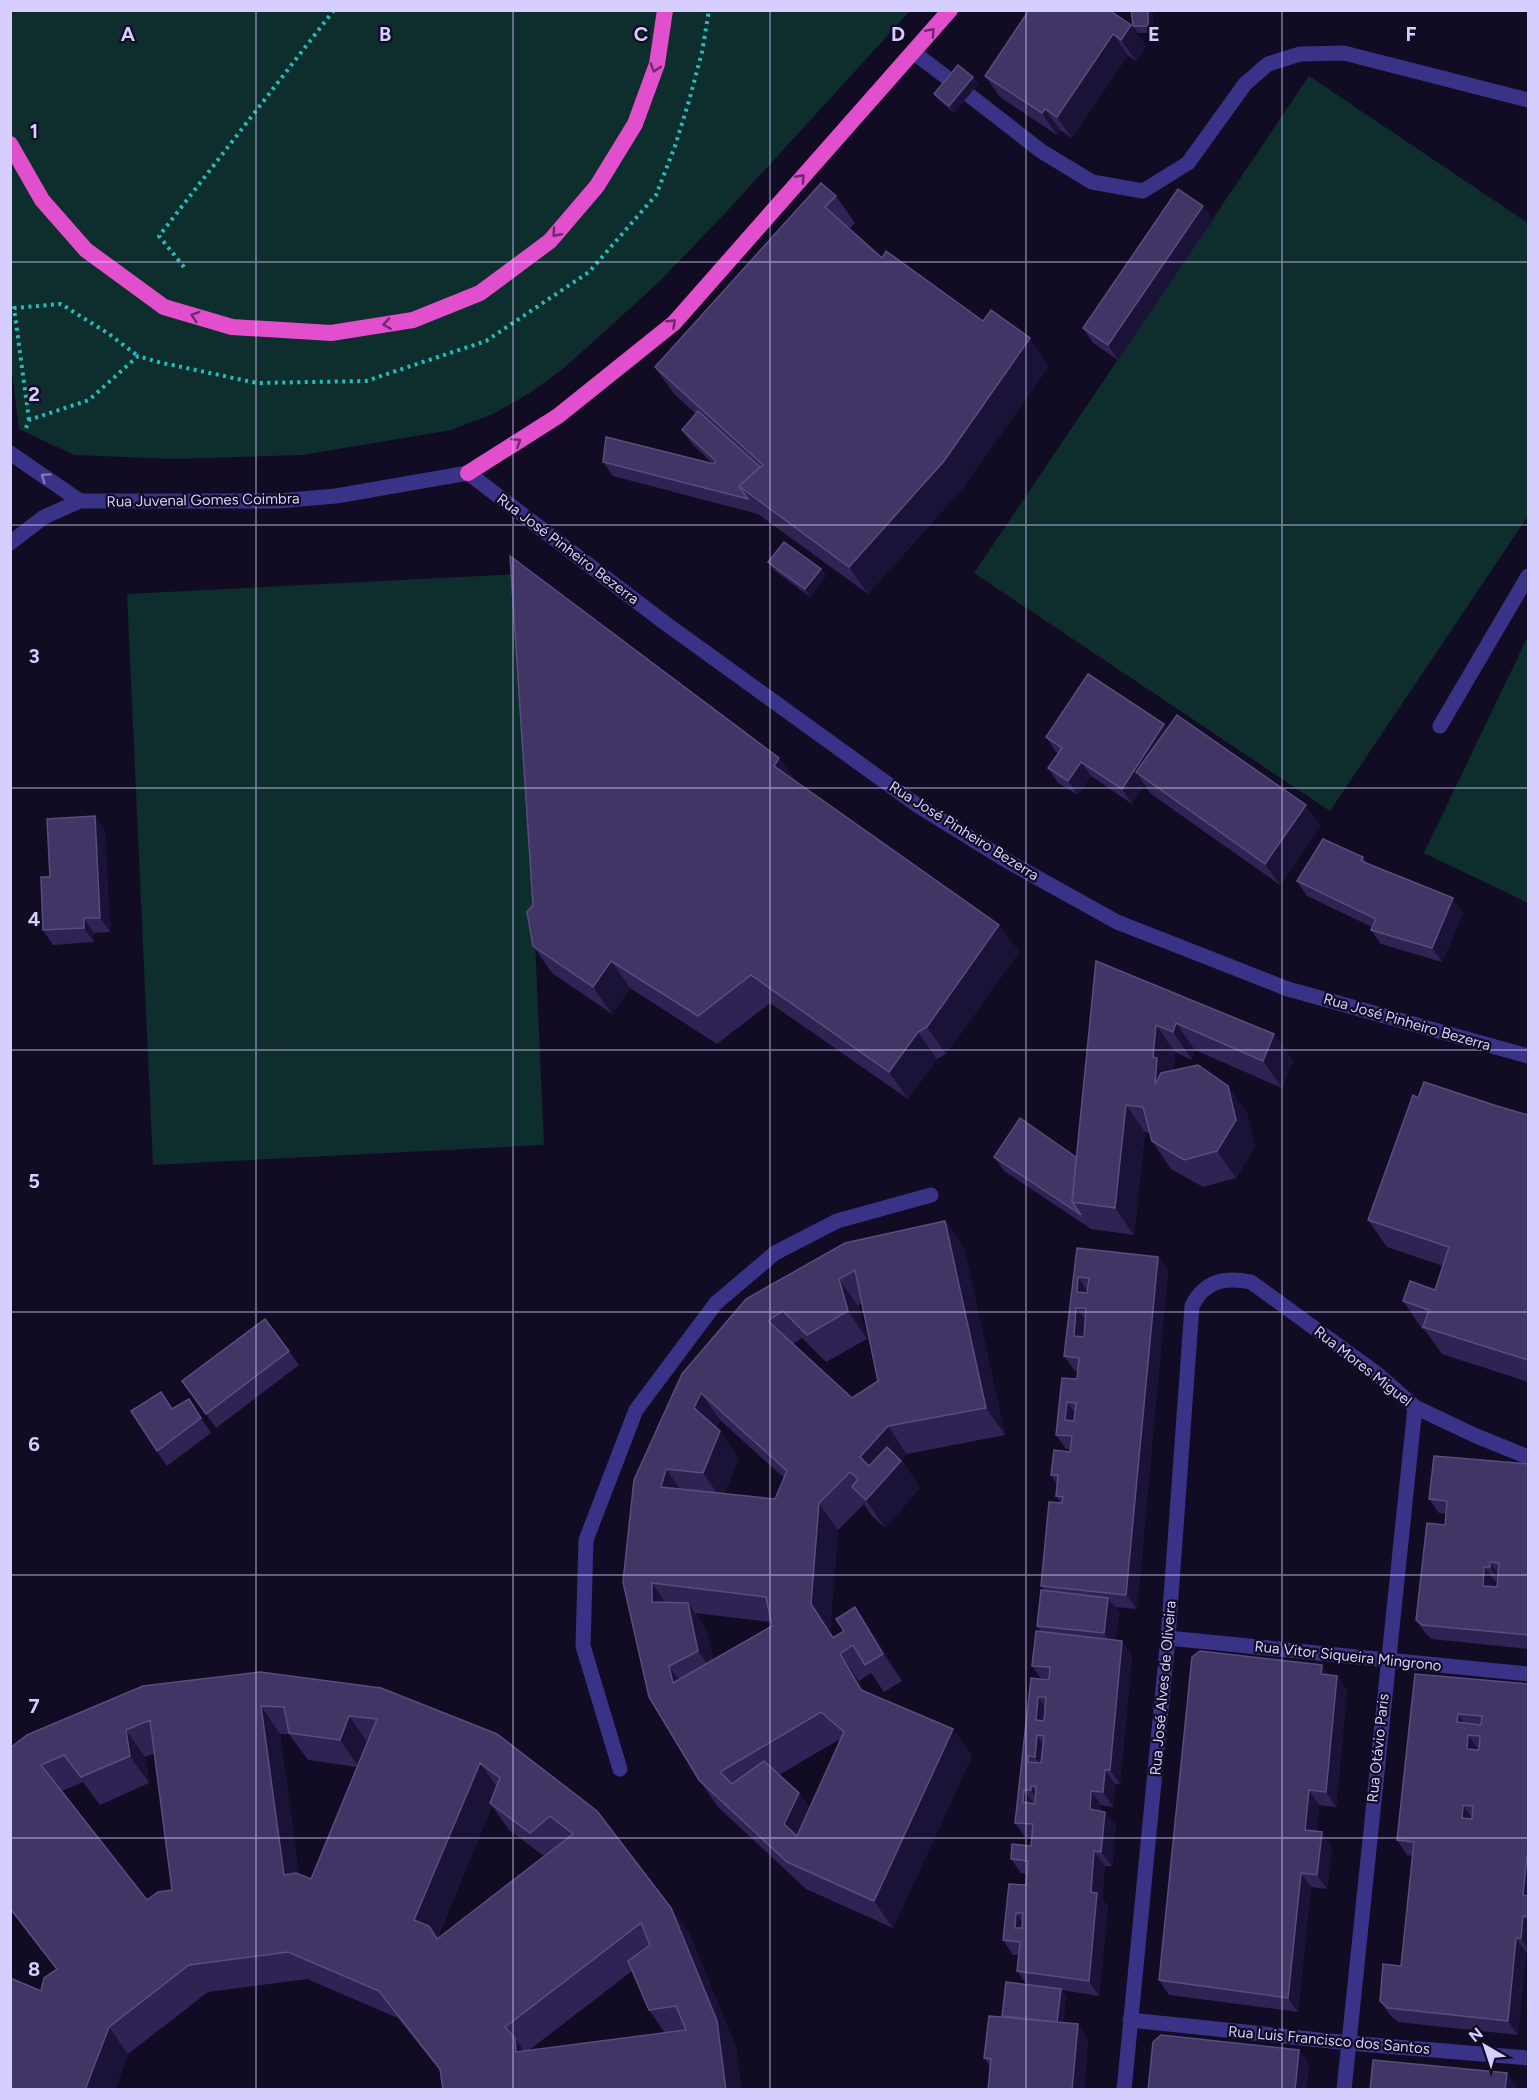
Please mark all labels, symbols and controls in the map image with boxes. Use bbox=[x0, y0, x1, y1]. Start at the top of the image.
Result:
text: A bbox=[121, 22, 136, 46]
text: B bbox=[379, 22, 391, 46]
text: C bbox=[634, 22, 648, 46]
text: D bbox=[891, 22, 905, 46]
text: E bbox=[1148, 22, 1160, 46]
text: F bbox=[1405, 22, 1417, 46]
one-way arrow bbox=[924, 28, 935, 39]
one-way arrow bbox=[650, 62, 662, 73]
text: 1 bbox=[30, 119, 38, 143]
one-way arrow bbox=[794, 174, 805, 185]
one-way arrow bbox=[552, 227, 563, 237]
one-way arrow bbox=[190, 311, 201, 323]
one-way arrow bbox=[382, 317, 392, 330]
one-way arrow bbox=[665, 320, 676, 331]
text: 2 bbox=[28, 382, 40, 406]
one-way arrow bbox=[511, 437, 521, 449]
one-way arrow bbox=[41, 473, 52, 484]
street label: Rua Juvenal Gomes Coimbra bbox=[106, 489, 300, 511]
street label: Rua José Pinheiro Bezerra bbox=[493, 490, 643, 608]
text: 3 bbox=[28, 644, 40, 668]
street label: Rua José Pinheiro Bezerra bbox=[886, 777, 1042, 885]
text: 4 bbox=[28, 907, 41, 931]
street label: Rua José Pinheiro Bezerra bbox=[1321, 989, 1493, 1055]
text: 5 bbox=[28, 1169, 40, 1193]
street label: Rua Mores Miguel bbox=[1310, 1322, 1416, 1410]
text: 6 bbox=[28, 1432, 40, 1456]
street label: Rua José Alves de Oliveira bbox=[1146, 1600, 1180, 1776]
street label: Rua Vitor Siqueira Mingrono bbox=[1254, 1637, 1443, 1675]
street label: Rua Otávio Paris bbox=[1363, 1693, 1393, 1803]
text: 7 bbox=[28, 1694, 40, 1718]
text: 8 bbox=[28, 1957, 40, 1981]
north arrow bbox=[1455, 2016, 1515, 2076]
street label: Rua Luis Francisco dos Santos bbox=[1227, 2022, 1431, 2058]
text: N bbox=[1465, 2023, 1487, 2046]

